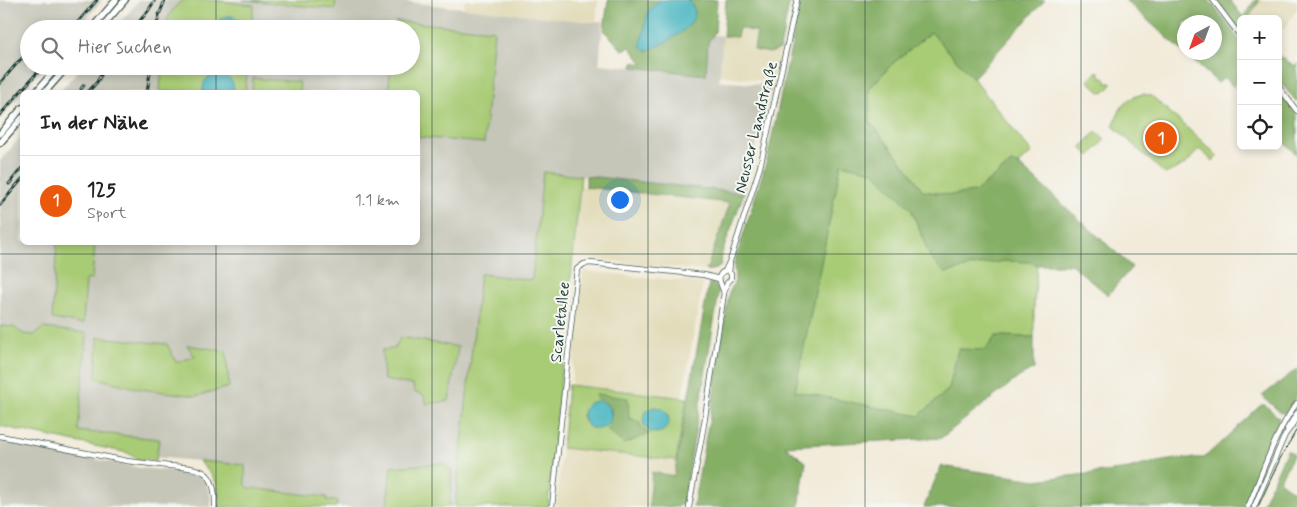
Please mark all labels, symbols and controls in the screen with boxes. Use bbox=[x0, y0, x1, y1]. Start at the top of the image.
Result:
north arrow bbox=[1177, 15, 1222, 60]
map controls bbox=[1237, 15, 1282, 150]
button: + bbox=[1237, 15, 1282, 60]
search box bbox=[20, 20, 420, 75]
icon: search bbox=[38, 34, 66, 62]
text: Hier suchen bbox=[78, 35, 172, 60]
street label: Neusser Landstraße bbox=[730, 59, 783, 195]
button: − bbox=[1237, 60, 1282, 105]
button: locate bbox=[1237, 105, 1282, 150]
text: In der Nähe bbox=[40, 109, 148, 137]
pin: 1 bbox=[1145, 119, 1177, 157]
text: 125 bbox=[87, 178, 116, 203]
your location bbox=[607, 187, 633, 213]
text: 1 bbox=[52, 190, 60, 211]
text: 1.1 km bbox=[355, 190, 400, 211]
text: Sport bbox=[87, 203, 127, 224]
street label: Scarletallee bbox=[546, 281, 575, 364]

